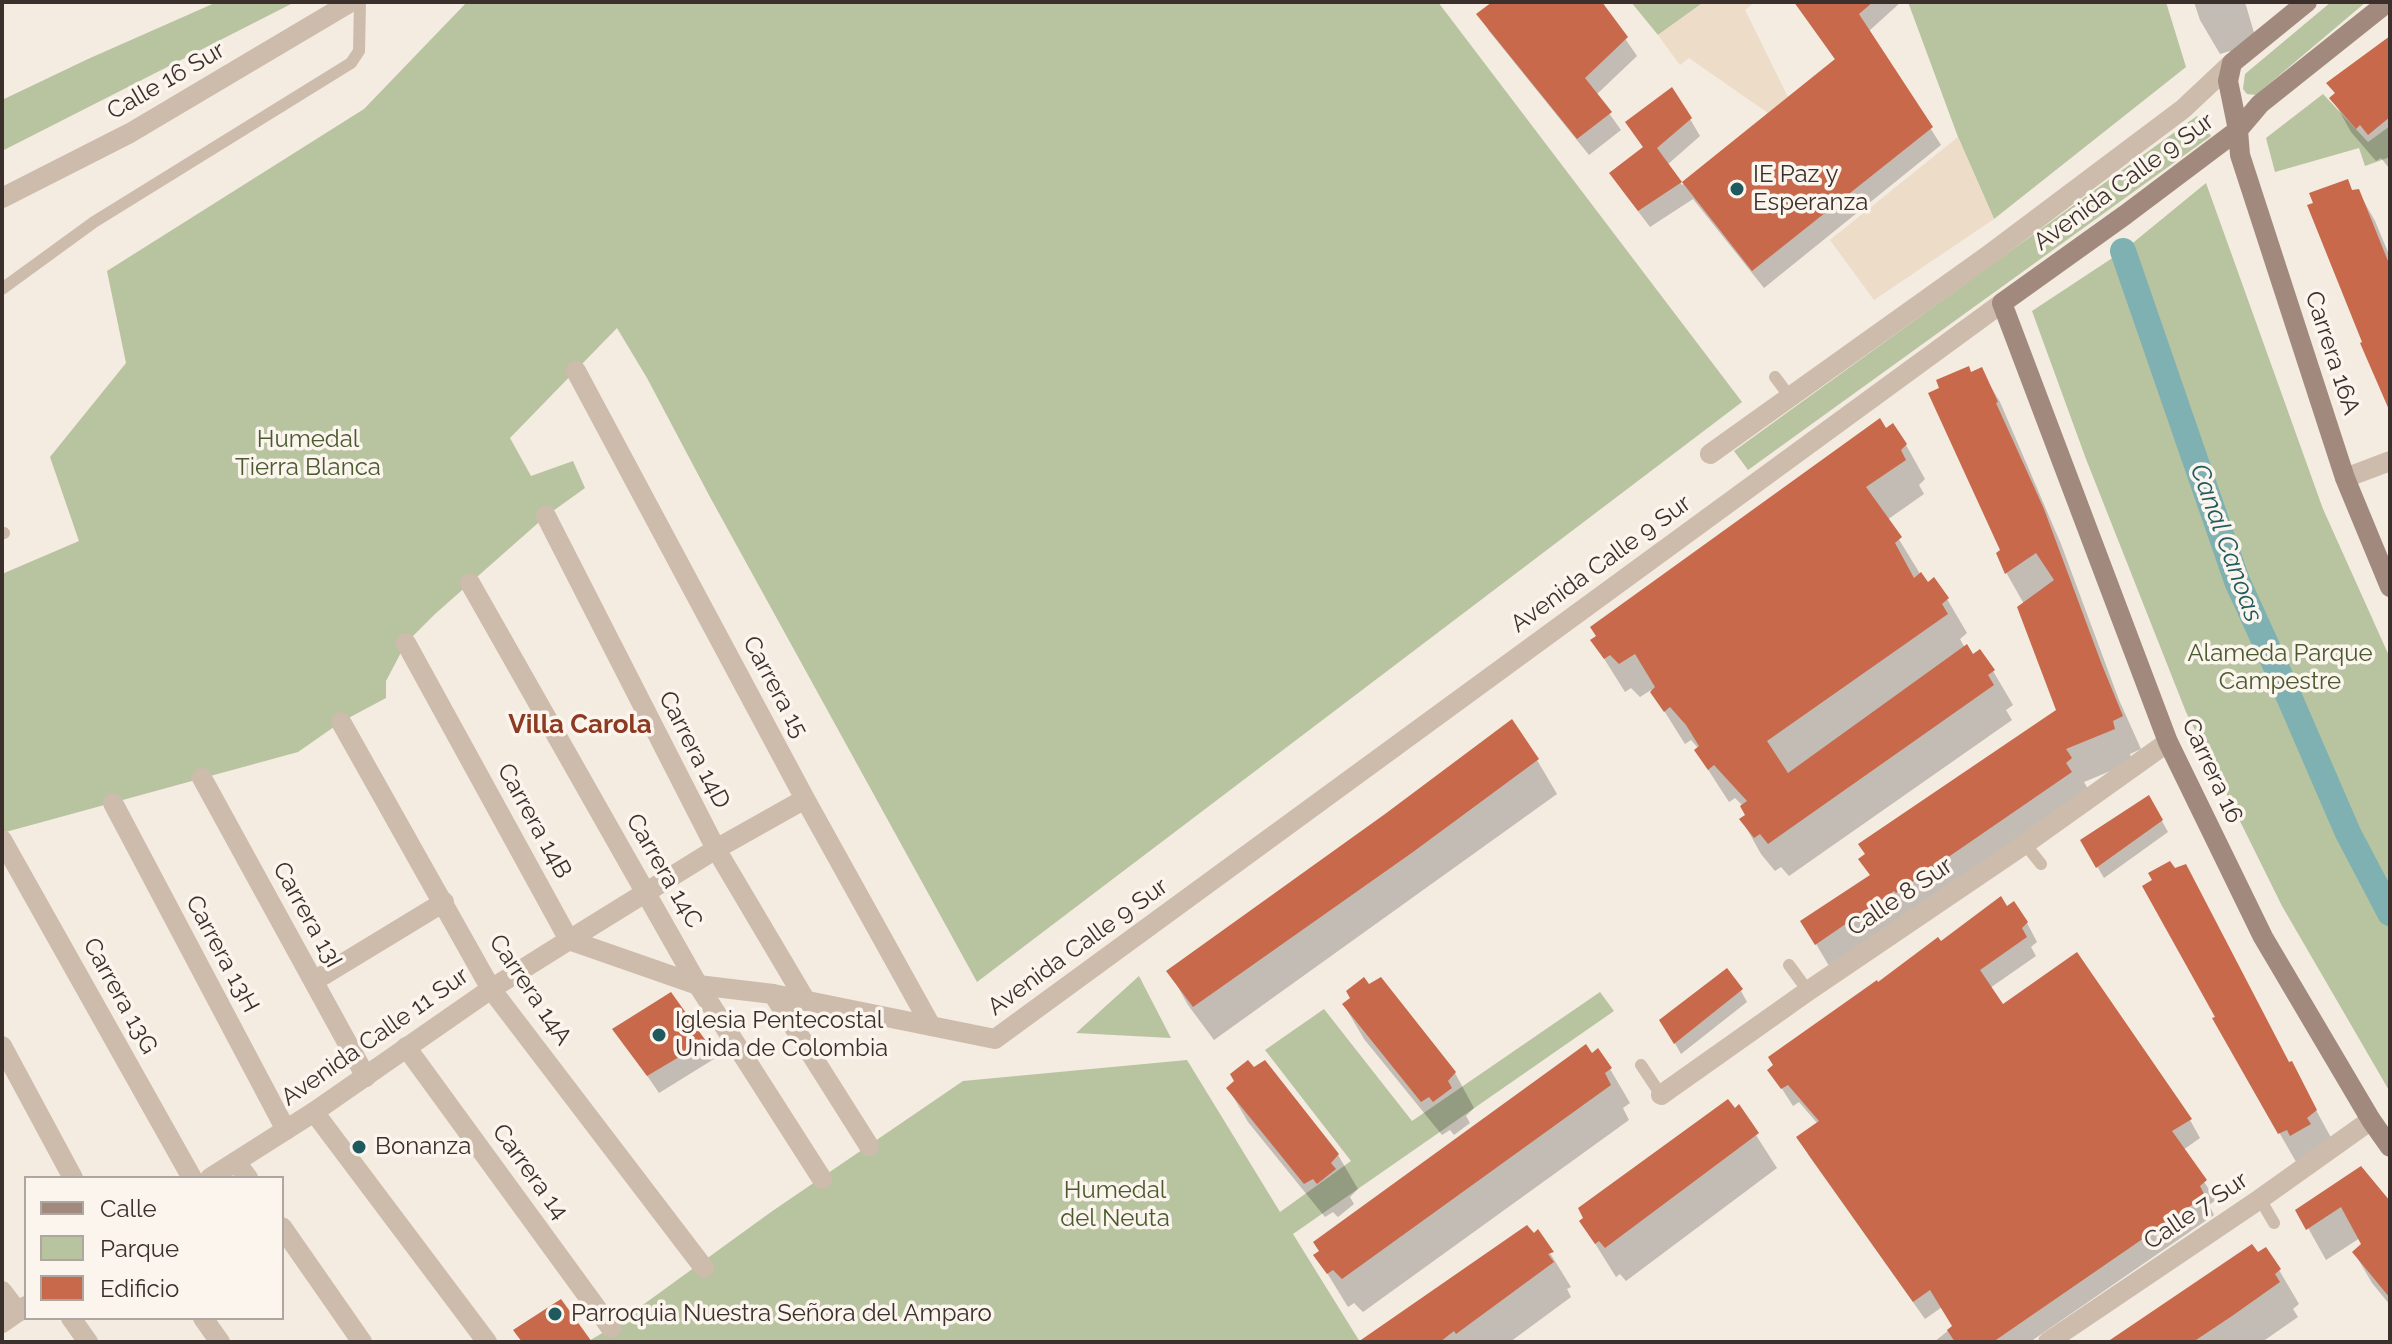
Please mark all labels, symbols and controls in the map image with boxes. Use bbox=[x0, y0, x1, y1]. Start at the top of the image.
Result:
street label: Calle 16 Sur bbox=[102, 36, 230, 126]
street label: Avenida Calle 9 Sur bbox=[2028, 107, 2220, 257]
place label: IE Paz y Esperanza bbox=[1753, 161, 1868, 217]
marker: IE Paz y Esperanza bbox=[1728, 180, 1746, 198]
street label: Carrera 16A bbox=[2298, 288, 2366, 418]
park label: Humedal Tierra Blanca bbox=[235, 426, 381, 482]
water label: Canal Canoas bbox=[2183, 460, 2269, 626]
street label: Avenida Calle 9 Sur bbox=[1505, 489, 1697, 639]
street label: Carrera 15 bbox=[736, 631, 814, 743]
park label: Alameda Parque Campestre bbox=[2187, 640, 2373, 696]
street label: Carrera 14D bbox=[652, 686, 736, 814]
district label: Villa Carola bbox=[508, 709, 652, 741]
street label: Carrera 16 bbox=[2175, 714, 2249, 828]
street label: Carrera 14B bbox=[491, 758, 577, 884]
street label: Carrera 14C bbox=[620, 809, 708, 933]
street label: Calle 8 Sur bbox=[1842, 851, 1958, 943]
street label: Carrera 13I bbox=[266, 857, 348, 973]
street label: Avenida Calle 9 Sur bbox=[982, 872, 1174, 1022]
street label: Carrera 13H bbox=[179, 891, 265, 1017]
street label: Carrera 14A bbox=[482, 929, 578, 1051]
street label: Carrera 13G bbox=[76, 933, 164, 1059]
street label: Avenida Calle 11 Sur bbox=[276, 962, 474, 1112]
place label: Iglesia Pentecostal Unida de Colombia bbox=[675, 1007, 888, 1063]
marker: Iglesia Pentecostal Unida de Colombia bbox=[650, 1026, 668, 1044]
street label: Carrera 14 bbox=[486, 1119, 574, 1225]
place label: Bonanza bbox=[375, 1133, 471, 1161]
marker: Bonanza bbox=[350, 1138, 368, 1156]
street label: Calle 7 Sur bbox=[2139, 1166, 2253, 1256]
legend bbox=[24, 1176, 284, 1320]
park label: Humedal del Neuta bbox=[1060, 1177, 1170, 1233]
text: Calle bbox=[100, 1194, 157, 1223]
text: Parque bbox=[100, 1234, 179, 1263]
text: Edificio bbox=[100, 1274, 179, 1303]
place label: Parroquia Nuestra Señora del Amparo bbox=[571, 1300, 992, 1328]
marker: Parroquia Nuestra Señora del Amparo bbox=[546, 1305, 564, 1323]

